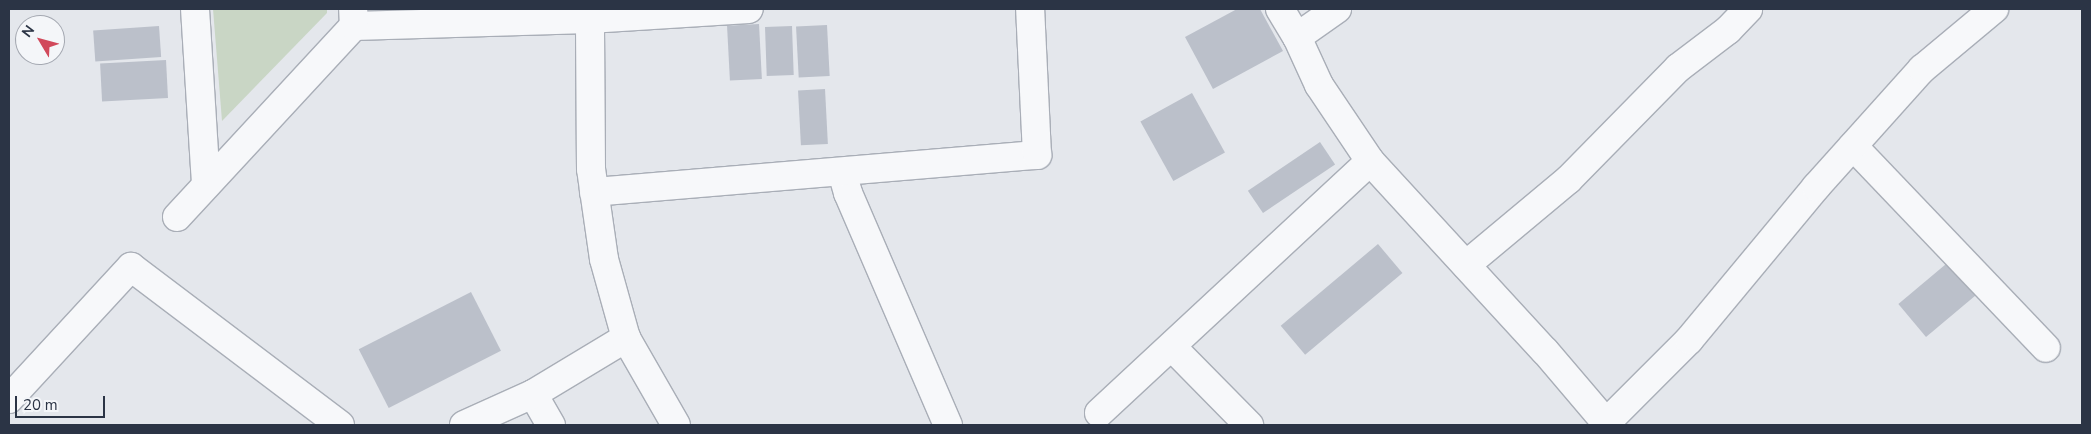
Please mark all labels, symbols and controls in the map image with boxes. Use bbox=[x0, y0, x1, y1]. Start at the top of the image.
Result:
north arrow bbox=[15, 15, 65, 65]
text: N bbox=[18, 21, 39, 41]
scale bar bbox=[18, 386, 108, 418]
text: 20 m bbox=[23, 395, 58, 415]

